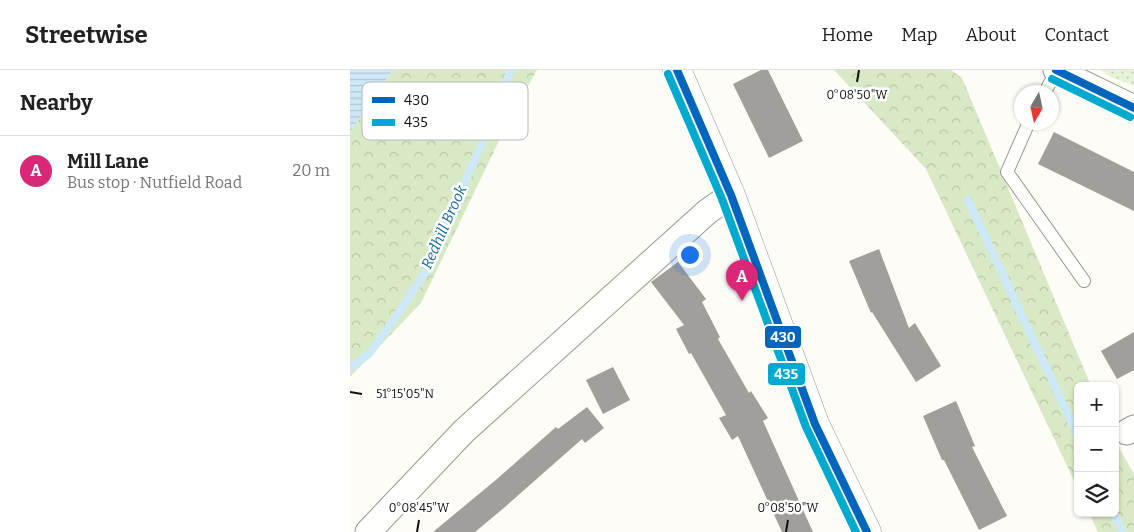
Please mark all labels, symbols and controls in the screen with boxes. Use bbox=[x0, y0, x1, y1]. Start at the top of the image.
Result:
text: Streetwise bbox=[25, 21, 148, 49]
text: Home bbox=[822, 24, 873, 46]
text: Map bbox=[901, 24, 937, 46]
text: About bbox=[965, 24, 1016, 46]
text: Contact bbox=[1044, 24, 1109, 46]
legend bbox=[362, 82, 528, 140]
north arrow bbox=[1014, 85, 1059, 130]
text: 0°08'50"W bbox=[826, 88, 888, 102]
text: Nearby bbox=[20, 90, 93, 116]
text: 430 bbox=[404, 92, 429, 109]
text: 435 bbox=[404, 114, 428, 131]
text: Mill Lane bbox=[67, 150, 149, 173]
text: A bbox=[30, 161, 42, 180]
text: 20 m bbox=[293, 161, 330, 180]
text: Bus stop · Nutfield Road bbox=[67, 173, 242, 192]
water label: Redhill Brook bbox=[417, 181, 471, 272]
your location bbox=[677, 242, 703, 268]
pin: A bbox=[726, 260, 758, 301]
line badge: 430 bbox=[764, 325, 802, 349]
text: 430 bbox=[770, 329, 796, 346]
line badge: 435 bbox=[767, 362, 806, 386]
text: 435 bbox=[774, 366, 798, 383]
map controls bbox=[1074, 382, 1119, 517]
button: + bbox=[1074, 382, 1119, 427]
text: 51°15'05"N bbox=[376, 387, 435, 401]
button: − bbox=[1074, 427, 1119, 472]
button: layers bbox=[1074, 472, 1119, 517]
text: 0°08'45"W bbox=[389, 501, 450, 515]
text: 0°08'50"W bbox=[757, 501, 819, 515]

